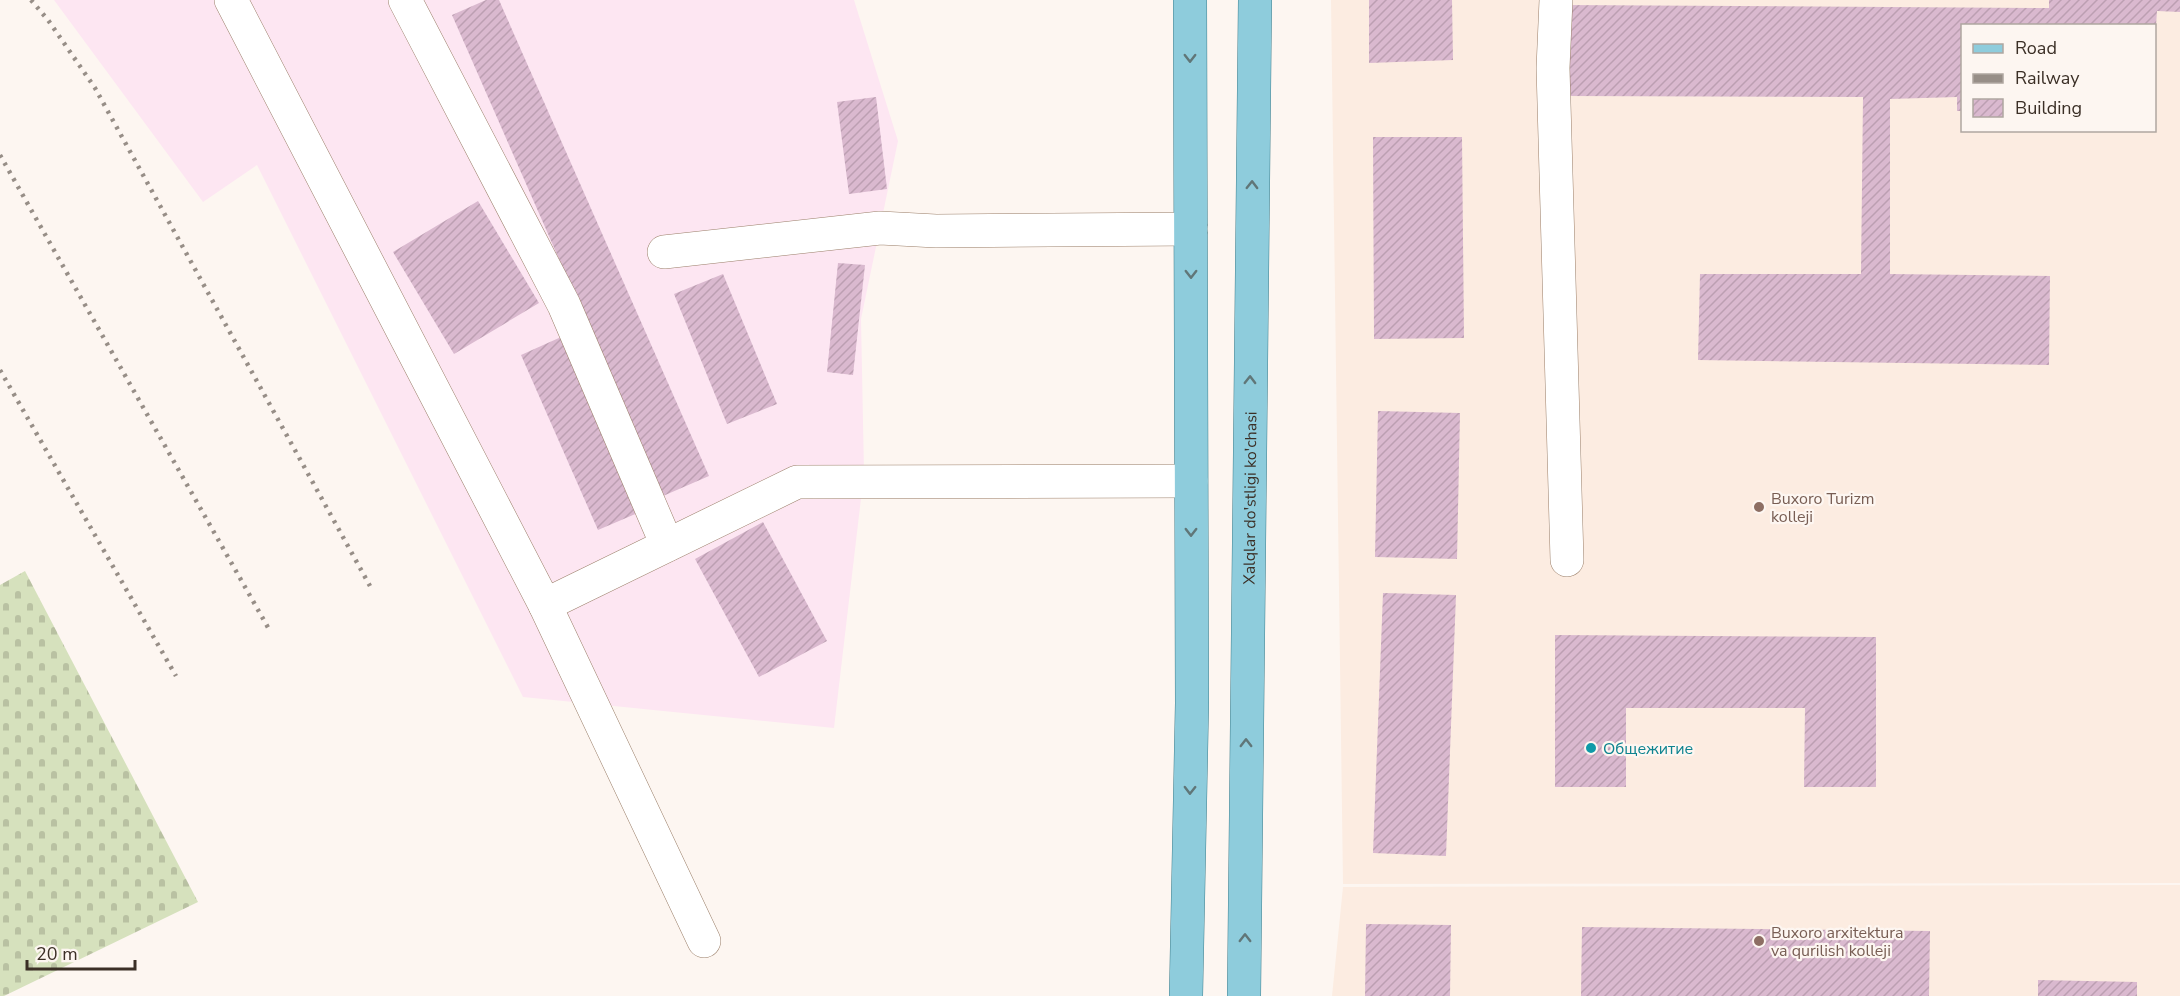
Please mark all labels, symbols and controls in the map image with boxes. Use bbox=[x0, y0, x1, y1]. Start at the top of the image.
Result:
legend bbox=[1961, 24, 2156, 132]
text: Road bbox=[2015, 36, 2057, 60]
one-way arrow bbox=[1184, 54, 1196, 63]
text: Railway bbox=[2015, 66, 2080, 90]
text: Building bbox=[2015, 96, 2082, 120]
one-way arrow bbox=[1246, 180, 1258, 189]
one-way arrow bbox=[1185, 270, 1197, 279]
one-way arrow bbox=[1244, 375, 1256, 384]
street label: Xalqlar do'stligi ko'chasi bbox=[1239, 411, 1262, 585]
place label: Buxoro Turizm kolleji bbox=[1771, 488, 1875, 528]
marker: Buxoro Turizm kolleji bbox=[1752, 500, 1766, 514]
one-way arrow bbox=[1185, 528, 1197, 537]
one-way arrow bbox=[1240, 738, 1252, 747]
place label: Общежитие bbox=[1603, 738, 1693, 760]
marker: Общежитие bbox=[1584, 741, 1598, 755]
one-way arrow bbox=[1184, 786, 1196, 795]
place label: Buxoro arxitektura va qurilish kolleji bbox=[1771, 922, 1903, 962]
scale bar bbox=[27, 933, 135, 971]
one-way arrow bbox=[1239, 933, 1251, 942]
marker: Buxoro arxitektura va qurilish kolleji bbox=[1752, 934, 1766, 948]
text: 20 m bbox=[36, 942, 78, 966]

